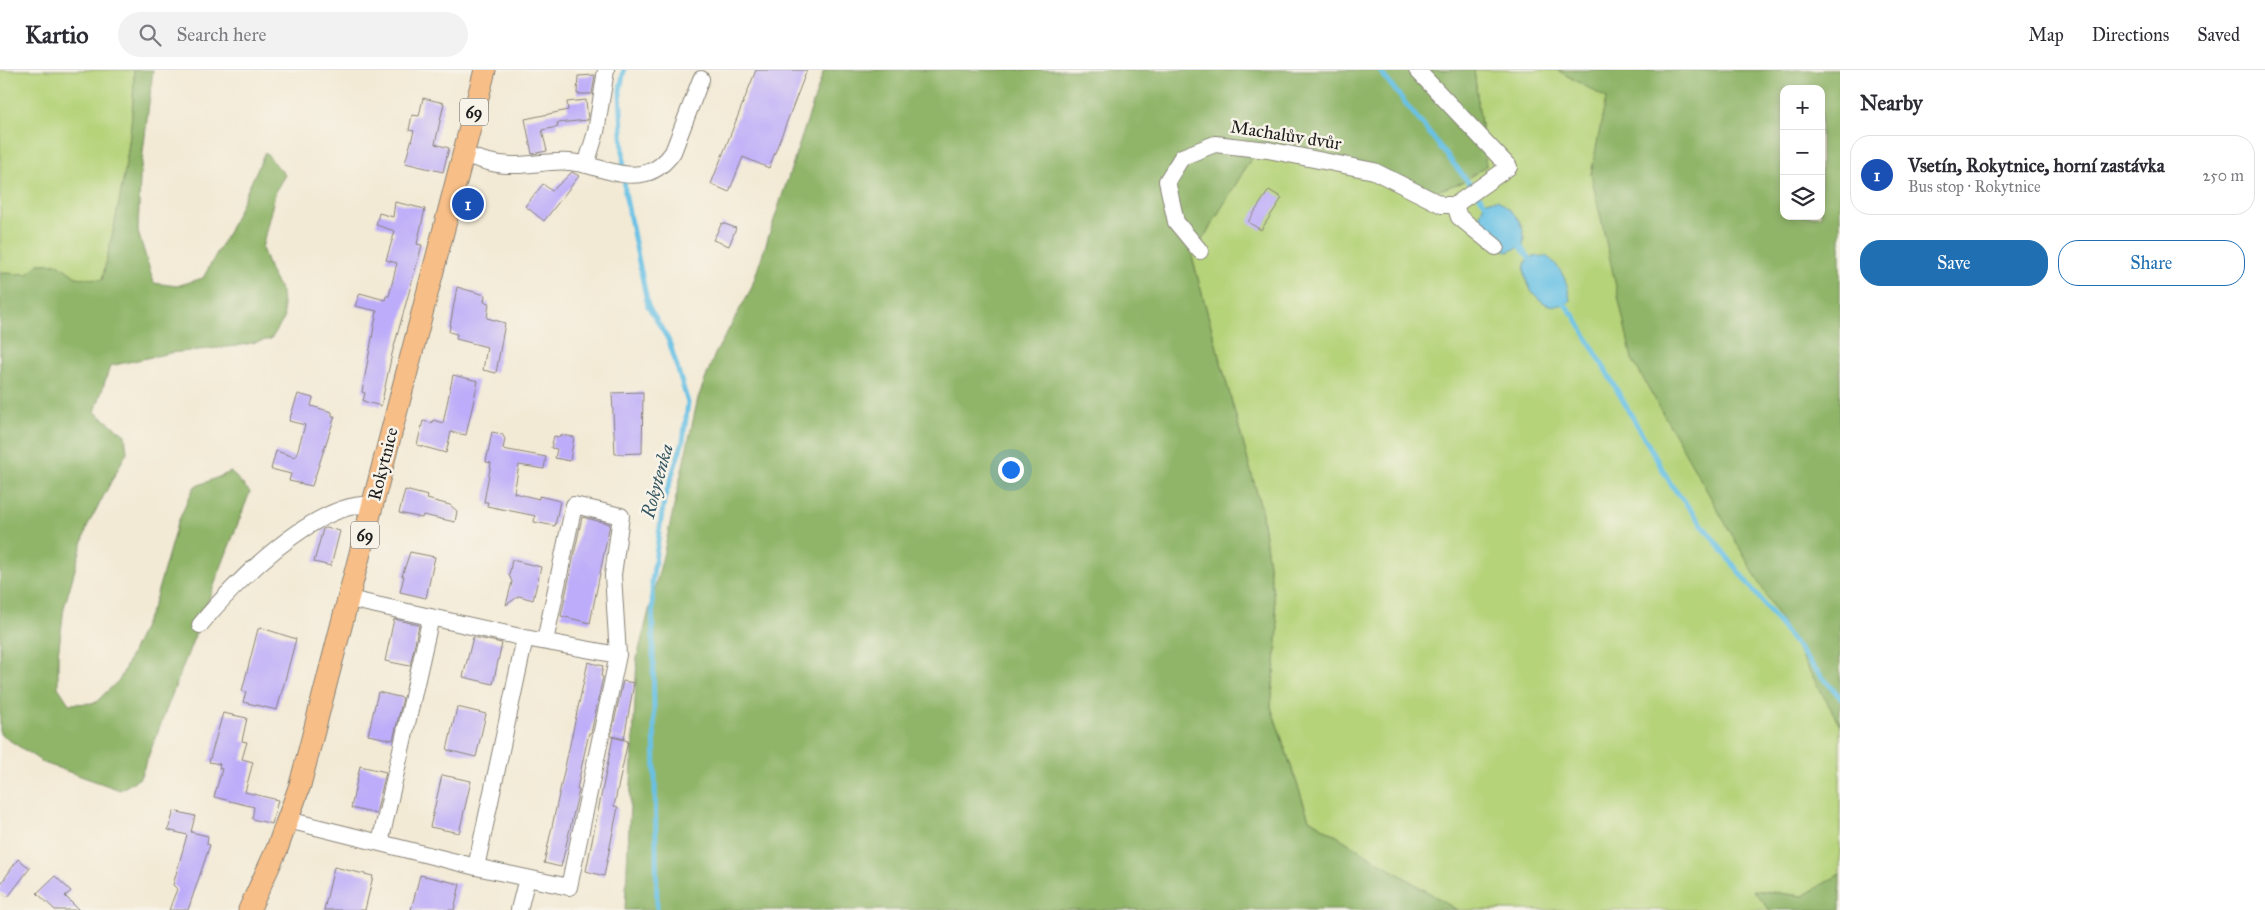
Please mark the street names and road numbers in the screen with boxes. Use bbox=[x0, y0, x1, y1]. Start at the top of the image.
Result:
road number: 69 bbox=[460, 98, 488, 126]
street label: Machalův dvůr bbox=[1229, 115, 1343, 155]
street label: Rokytnice bbox=[363, 425, 403, 503]
road number: 69 bbox=[351, 522, 379, 548]

